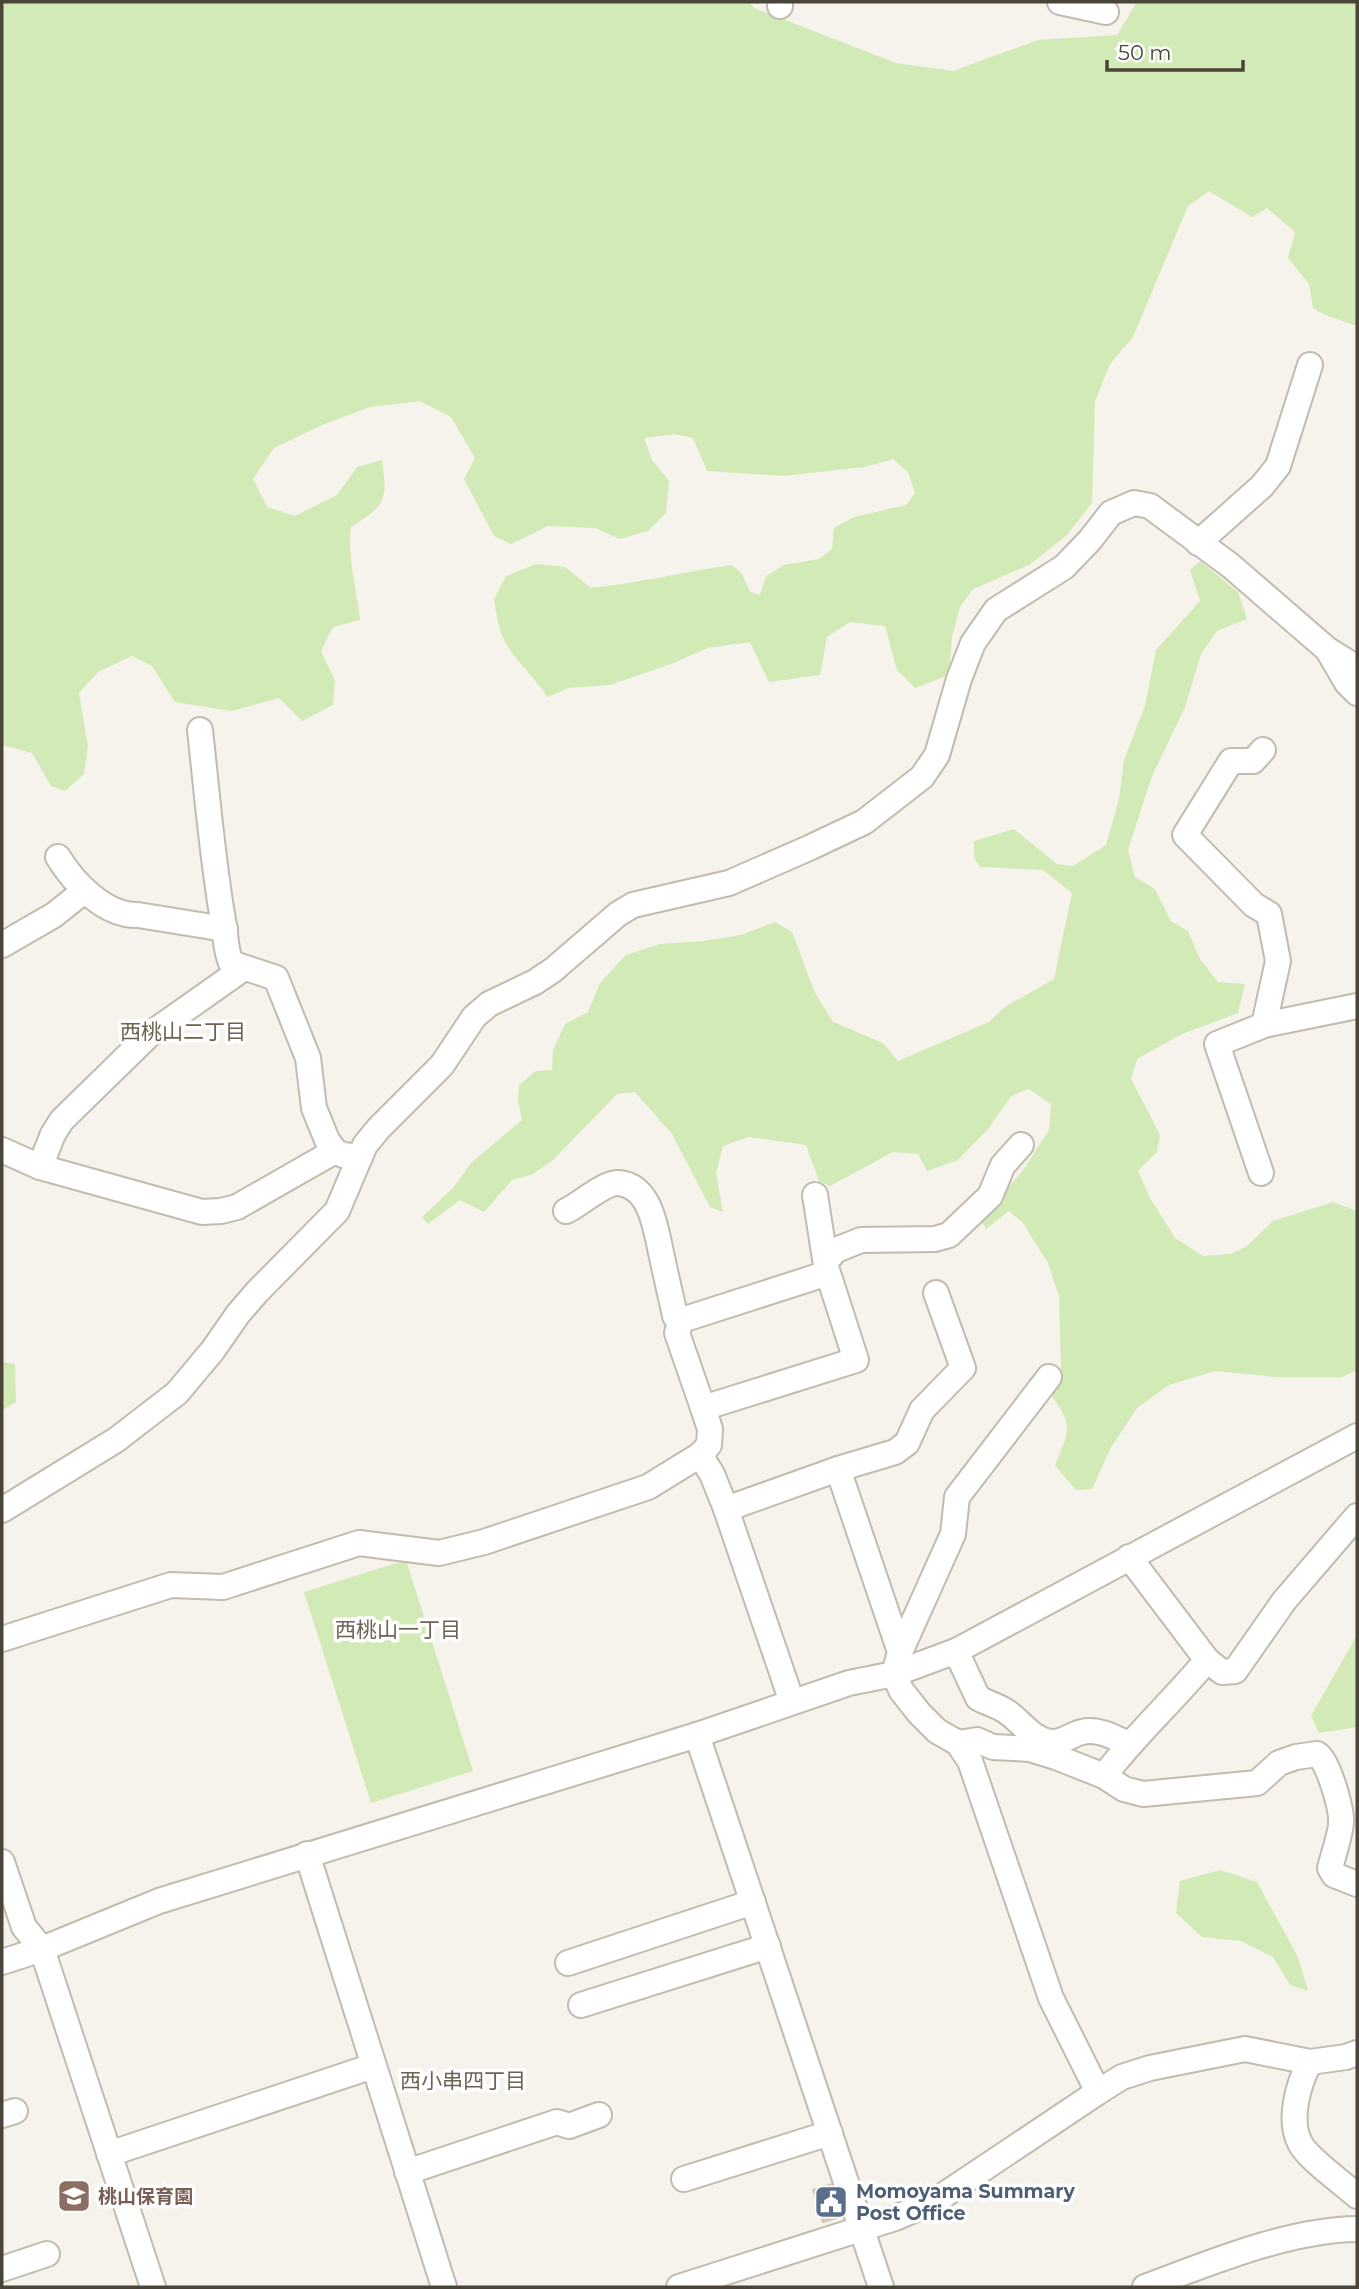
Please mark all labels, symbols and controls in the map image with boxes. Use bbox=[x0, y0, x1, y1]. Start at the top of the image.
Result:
scale bar bbox=[1107, 28, 1244, 72]
text: 50 m bbox=[1118, 40, 1172, 65]
district label: 西桃山二丁目 bbox=[120, 1019, 246, 1044]
district label: 西桃山一丁目 bbox=[335, 1617, 461, 1642]
district label: 西小串四丁目 bbox=[400, 2068, 526, 2093]
school or university icon: 桃山保育園 bbox=[55, 2177, 93, 2215]
place label: Momoyama Summary Post Office bbox=[856, 2180, 1075, 2225]
public building icon: Momoyama Summary Post Office bbox=[812, 2183, 850, 2221]
place label: 桃山保育園 bbox=[98, 2185, 193, 2208]

